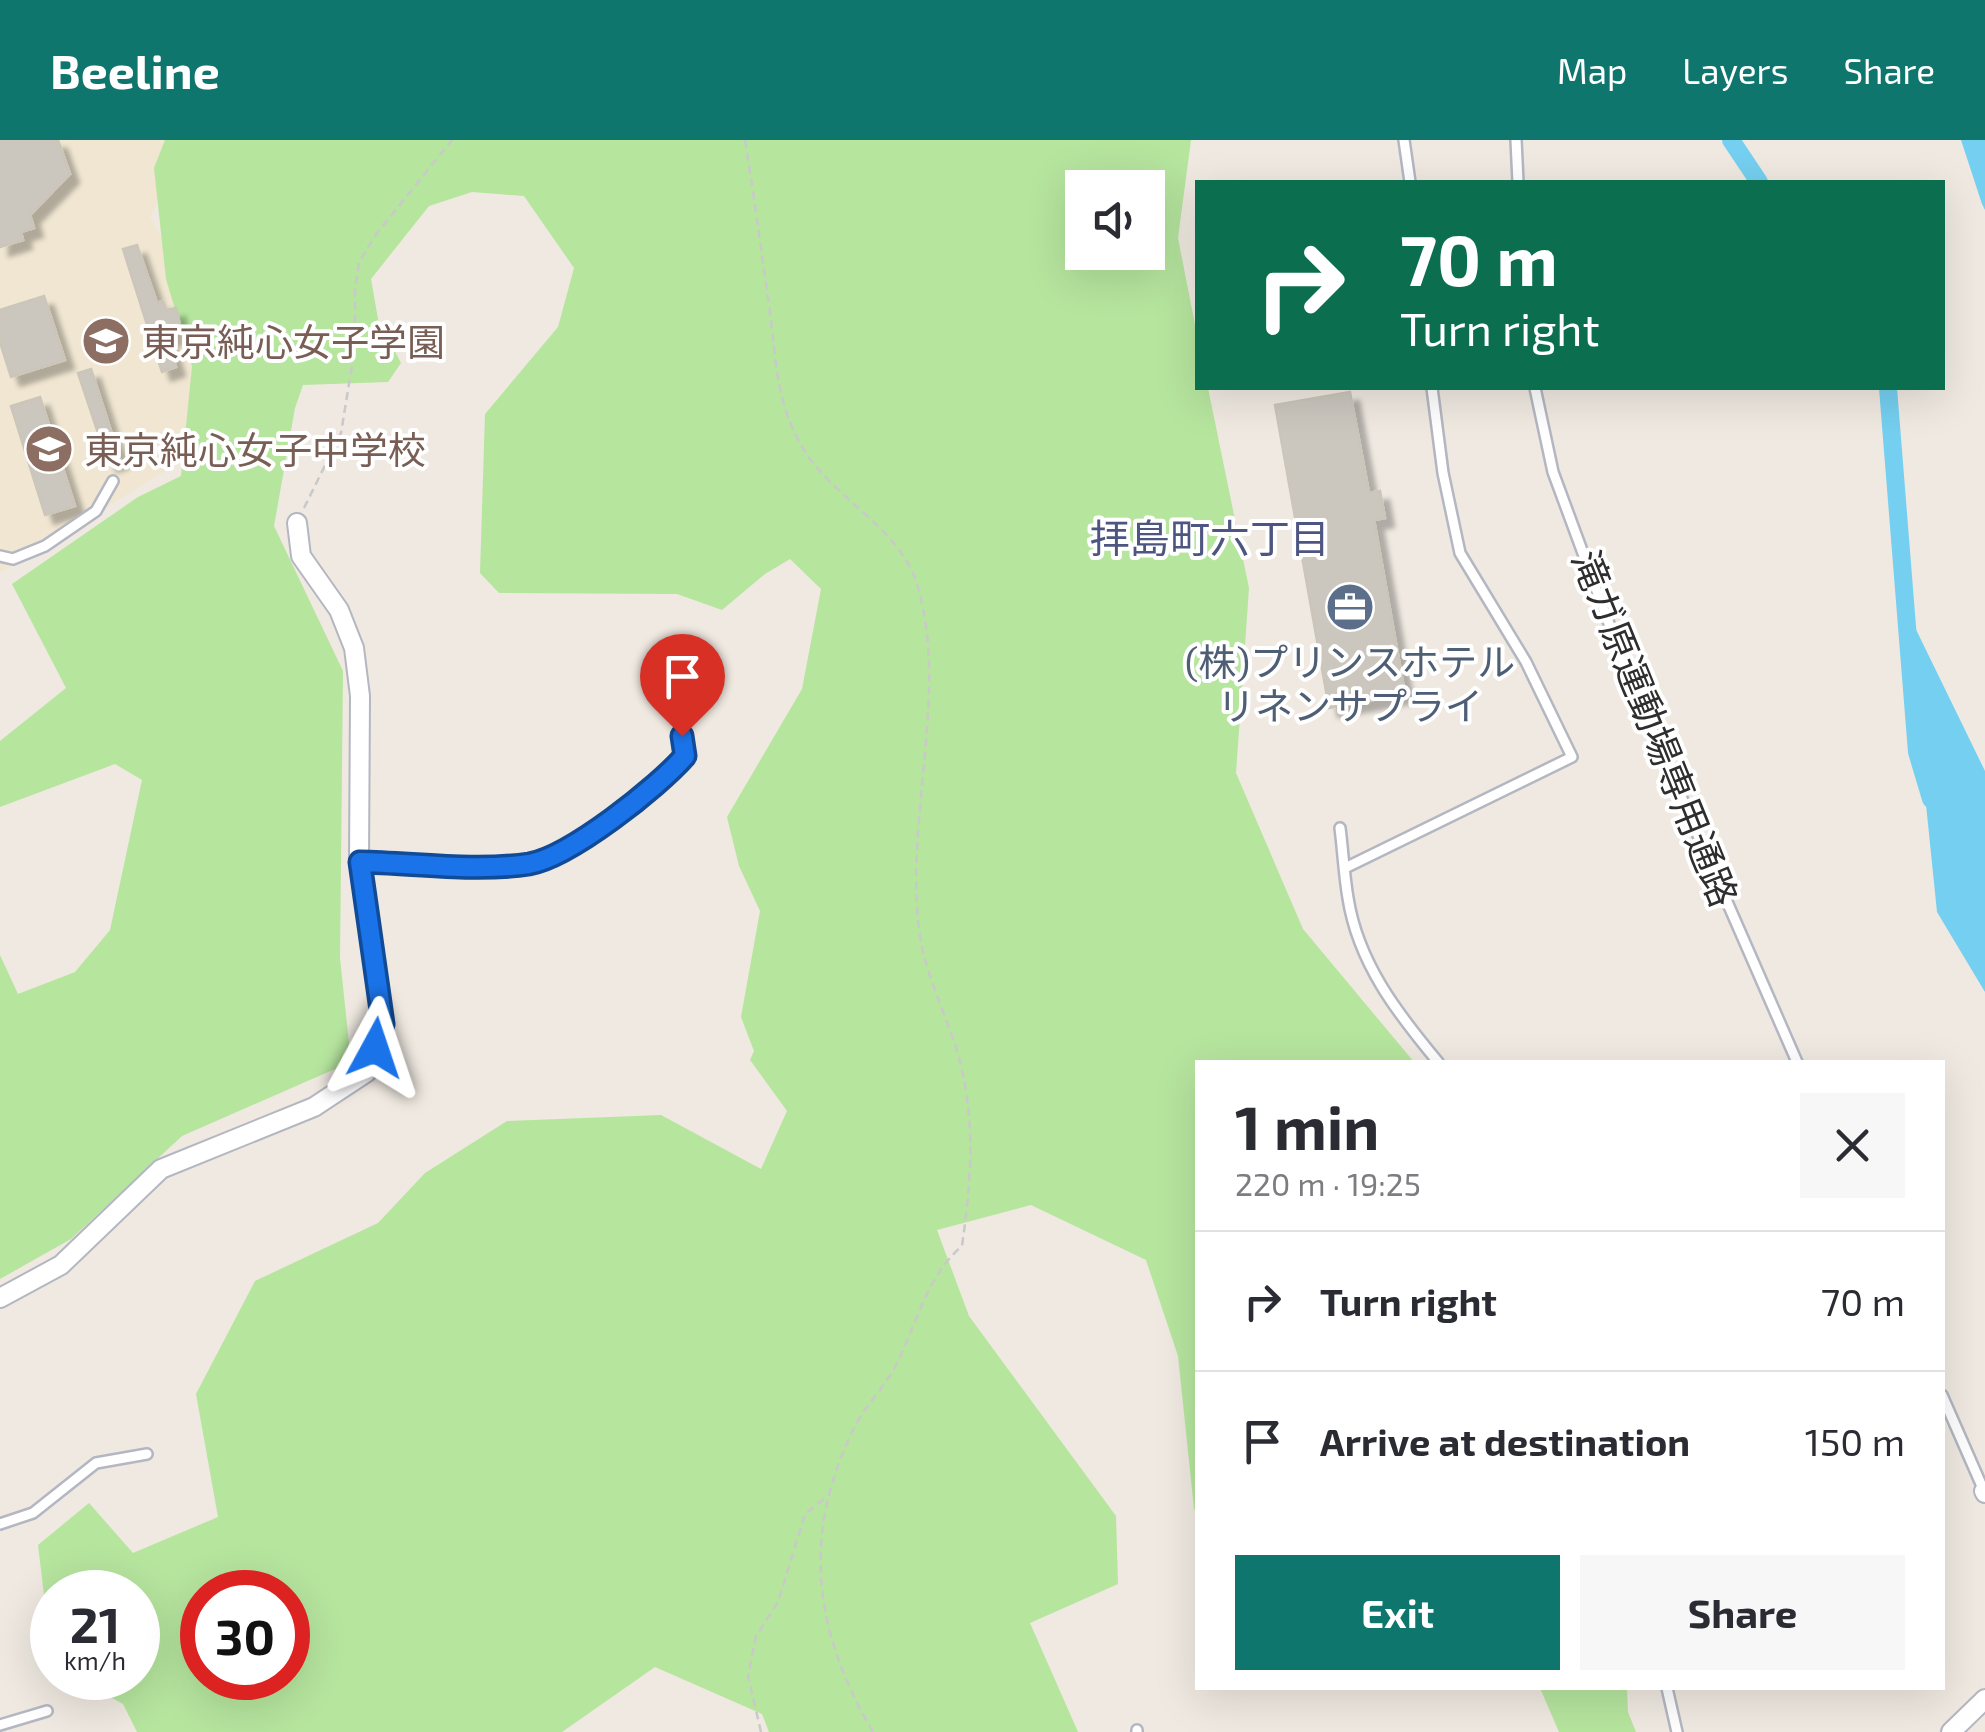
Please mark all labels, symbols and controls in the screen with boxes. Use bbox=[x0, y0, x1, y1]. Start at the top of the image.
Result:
text: Beeline bbox=[50, 41, 220, 99]
text: Map bbox=[1557, 49, 1627, 91]
text: Layers bbox=[1682, 49, 1788, 91]
text: Share bbox=[1843, 49, 1935, 91]
map controls bbox=[1065, 170, 1165, 270]
button: sound bbox=[1065, 170, 1165, 270]
text: 70 m bbox=[1400, 216, 1558, 300]
icon: right bbox=[1235, 220, 1365, 350]
text: Turn right bbox=[1400, 301, 1600, 355]
school or university icon: 東京純心女子学園 bbox=[80, 315, 132, 367]
place label: 東京純心女子学園 bbox=[141, 318, 445, 364]
school or university icon: 東京純心女子中学校 bbox=[23, 423, 75, 475]
place label: 東京純心女子中学校 bbox=[84, 426, 426, 472]
district label: 拝島町六丁目 bbox=[1090, 513, 1330, 561]
street label: 滝ガ原運動場専用通路 bbox=[1563, 543, 1749, 913]
office icon: (株)プリンスホテル リネンサプライ bbox=[1324, 581, 1376, 633]
pin bbox=[640, 634, 725, 737]
place label: (株)プリンスホテル リネンサプライ bbox=[1185, 638, 1515, 728]
icon: arrive bbox=[655, 649, 710, 704]
position arrow bbox=[323, 996, 427, 1100]
text: 1 min bbox=[1235, 1090, 1379, 1162]
button: close bbox=[1800, 1093, 1905, 1198]
text: 220 m · 19:25 bbox=[1235, 1164, 1421, 1202]
icon: right bbox=[1235, 1274, 1290, 1329]
text: Turn right bbox=[1320, 1278, 1497, 1324]
text: 70 m bbox=[1821, 1278, 1905, 1324]
icon: arrive bbox=[1235, 1414, 1290, 1469]
text: Arrive at destination bbox=[1320, 1418, 1690, 1464]
text: 150 m bbox=[1805, 1418, 1905, 1464]
button: Exit bbox=[1235, 1555, 1560, 1670]
button: Share bbox=[1580, 1555, 1905, 1670]
speed limit sign: 30 bbox=[180, 1570, 310, 1700]
text: 21 bbox=[70, 1593, 120, 1653]
text: km/h bbox=[64, 1645, 126, 1675]

